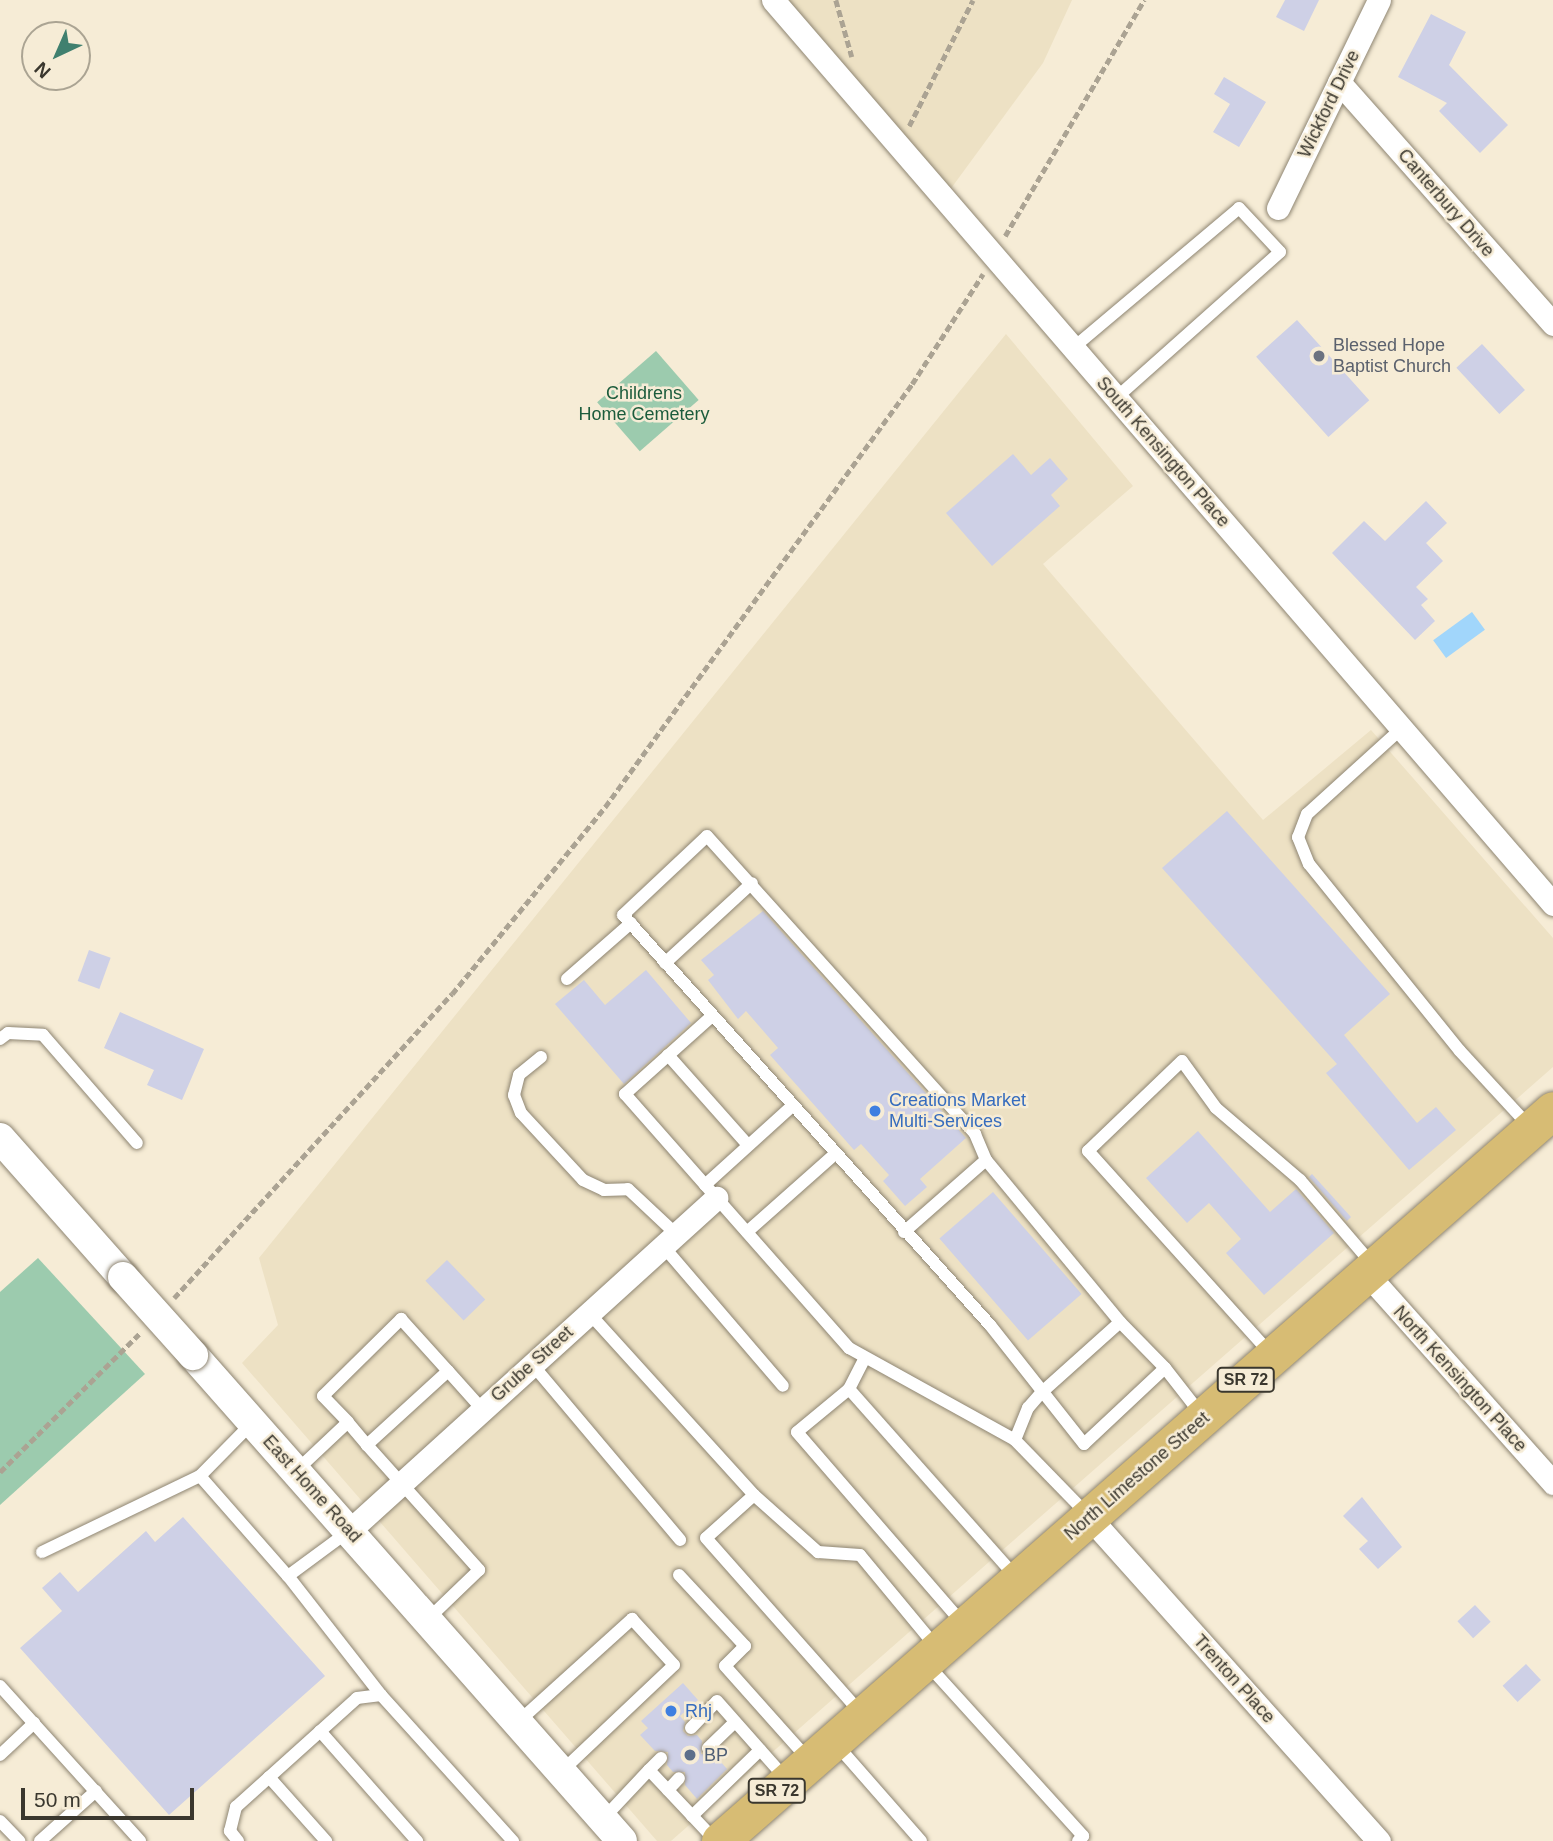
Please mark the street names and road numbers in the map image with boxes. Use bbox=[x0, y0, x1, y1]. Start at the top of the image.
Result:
street label: Wickford Drive bbox=[1294, 47, 1364, 161]
street label: Canterbury Drive bbox=[1393, 145, 1499, 261]
street label: South Kensington Place bbox=[1092, 372, 1234, 532]
street label: North Kensington Place bbox=[1389, 1302, 1531, 1456]
street label: Grube Street bbox=[486, 1321, 578, 1407]
road number: SR 72 bbox=[1216, 1368, 1276, 1392]
street label: North Limestone Street bbox=[1060, 1407, 1214, 1545]
street label: East Home Road bbox=[258, 1431, 366, 1547]
street label: Trenton Place bbox=[1189, 1630, 1279, 1728]
road number: SR 72 bbox=[747, 1778, 807, 1804]

